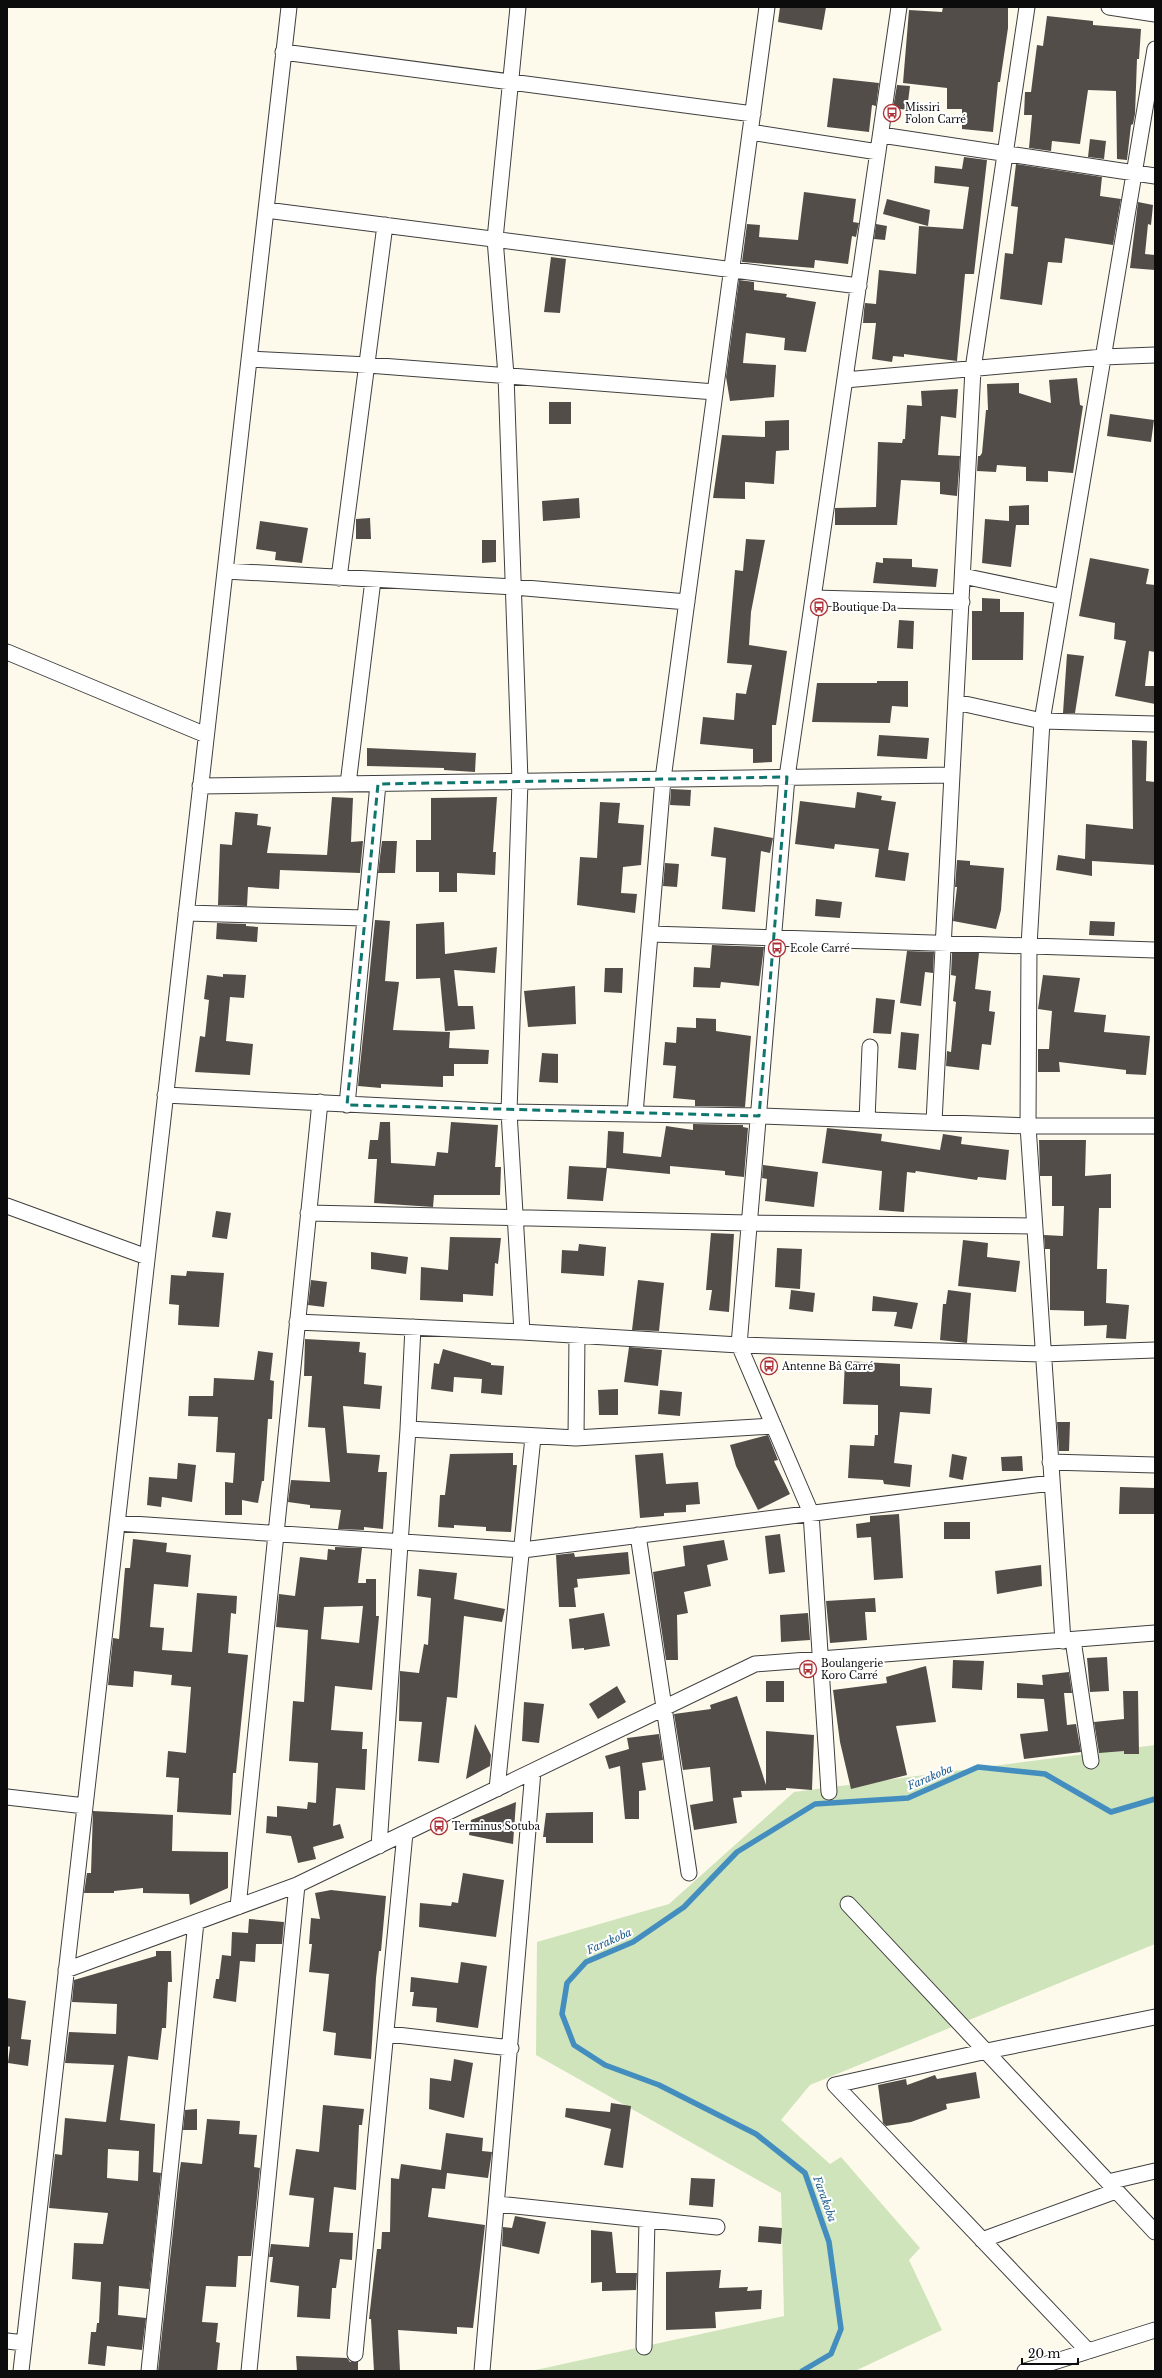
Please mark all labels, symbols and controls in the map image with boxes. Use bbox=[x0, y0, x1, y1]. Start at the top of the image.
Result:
place label: Missiri Folon Carré bbox=[905, 101, 966, 126]
bus stop icon: Missiri Folon Carré bbox=[882, 103, 902, 123]
bus stop icon: Boutique Da bbox=[809, 597, 829, 617]
place label: Boutique Da bbox=[832, 601, 897, 614]
bus stop icon: Ecole Carré bbox=[767, 938, 787, 958]
place label: Ecole Carré bbox=[790, 942, 850, 955]
bus stop icon: Antenne Bâ Carré bbox=[759, 1356, 779, 1376]
place label: Antenne Bâ Carré bbox=[781, 1360, 873, 1373]
place label: Boulangerie Koro Carré bbox=[821, 1657, 883, 1682]
bus stop icon: Boulangerie Koro Carré bbox=[798, 1659, 818, 1679]
water label: Farakoba bbox=[904, 1761, 955, 1793]
bus stop icon: Terminus Sotuba bbox=[429, 1816, 449, 1836]
place label: Terminus Sotuba bbox=[452, 1820, 541, 1833]
water label: Farakoba bbox=[583, 1925, 634, 1958]
water label: Farakoba bbox=[810, 2173, 840, 2224]
scale bar bbox=[1022, 2340, 1078, 2366]
text: 20 m bbox=[1028, 2346, 1060, 2361]

